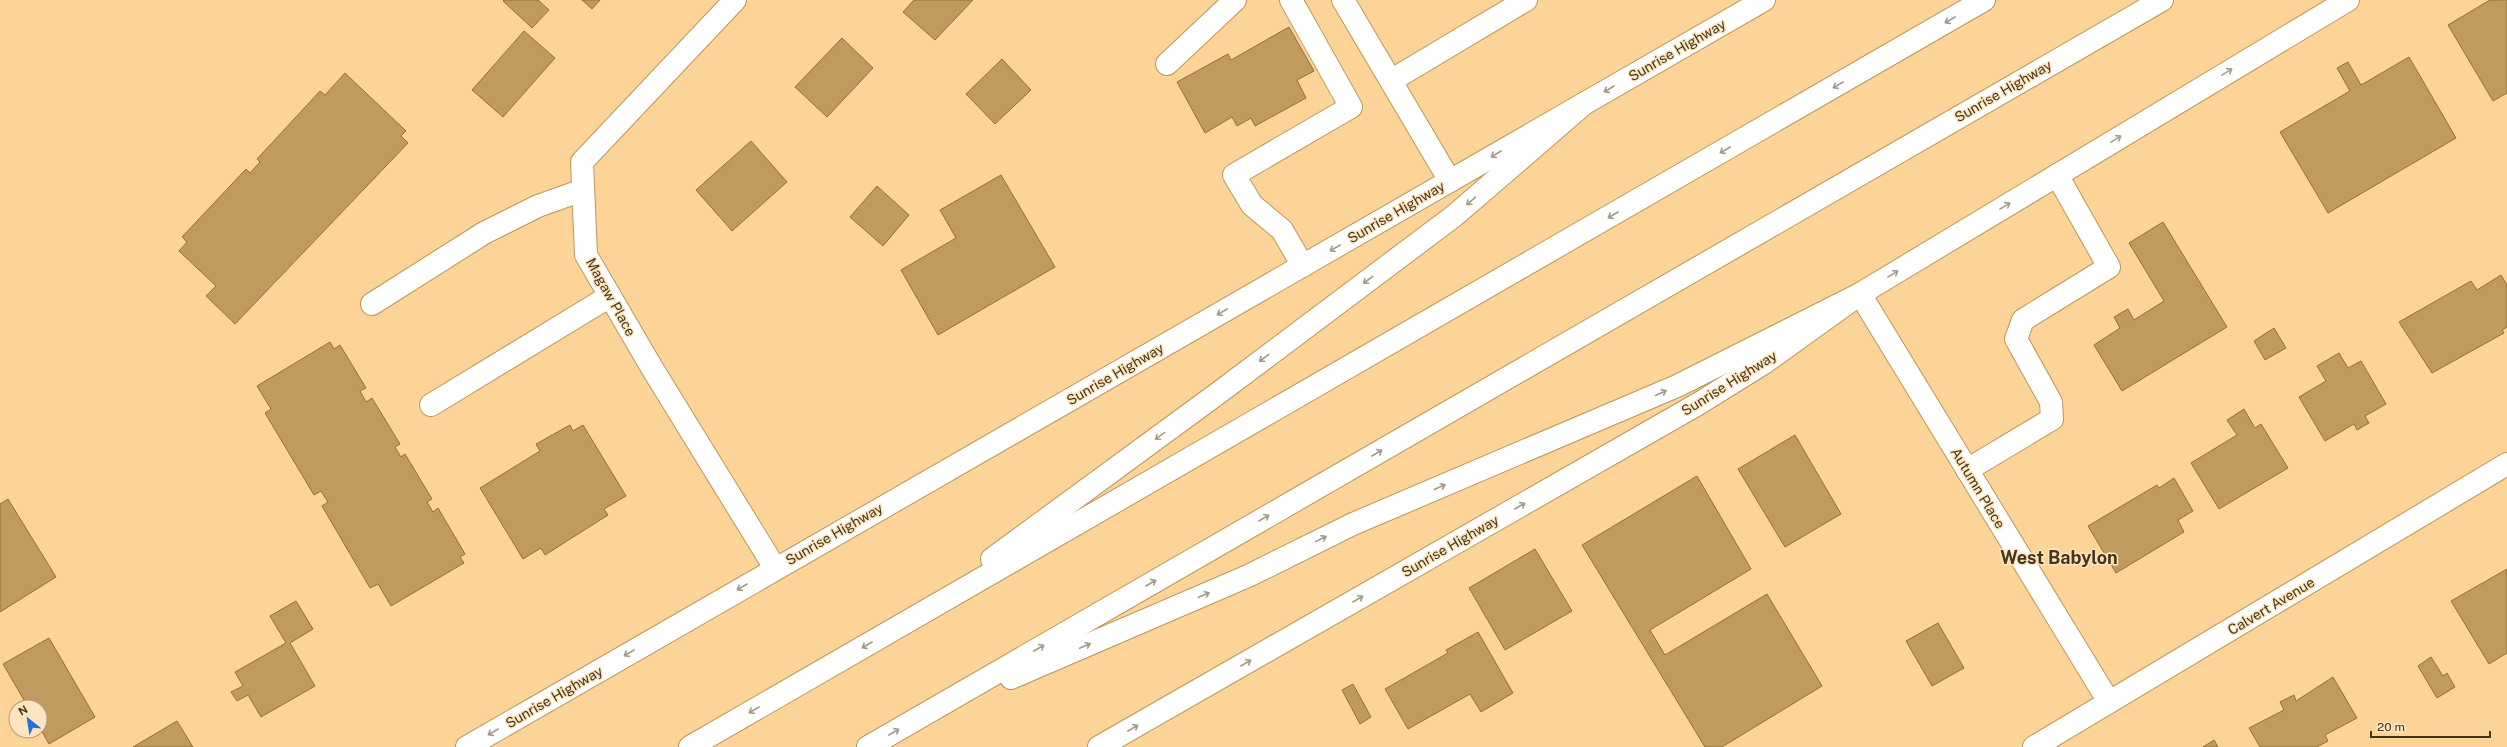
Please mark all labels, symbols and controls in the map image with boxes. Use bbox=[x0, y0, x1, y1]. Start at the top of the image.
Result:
street label: Sunrise Highway bbox=[1626, 15, 1729, 84]
one-way arrow bbox=[1944, 16, 1956, 24]
street label: Sunrise Highway bbox=[1952, 56, 2055, 125]
one-way arrow bbox=[2221, 68, 2233, 76]
one-way arrow bbox=[1832, 81, 1844, 89]
one-way arrow bbox=[1603, 86, 1615, 94]
one-way arrow bbox=[2110, 135, 2122, 143]
one-way arrow bbox=[1719, 146, 1731, 154]
one-way arrow bbox=[1490, 151, 1502, 159]
street label: Sunrise Highway bbox=[1345, 177, 1448, 246]
one-way arrow bbox=[1466, 197, 1476, 206]
one-way arrow bbox=[1999, 202, 2011, 210]
one-way arrow bbox=[1607, 211, 1619, 219]
one-way arrow bbox=[1329, 244, 1341, 252]
street label: Magaw Place bbox=[583, 255, 639, 339]
one-way arrow bbox=[1888, 270, 1899, 278]
one-way arrow bbox=[1363, 276, 1374, 285]
one-way arrow bbox=[1216, 309, 1228, 317]
street label: Sunrise Highway bbox=[1064, 339, 1167, 408]
street label: Sunrise Highway bbox=[1678, 347, 1780, 419]
one-way arrow bbox=[1259, 354, 1270, 363]
one-way arrow bbox=[1654, 389, 1666, 397]
one-way arrow bbox=[1154, 432, 1165, 440]
street label: Autumn Place bbox=[1948, 445, 2008, 531]
one-way arrow bbox=[1371, 449, 1383, 457]
one-way arrow bbox=[1434, 482, 1446, 490]
street label: Sunrise Highway bbox=[783, 499, 886, 568]
one-way arrow bbox=[1514, 502, 1526, 510]
street label: Sunrise Highway bbox=[1399, 511, 1502, 580]
one-way arrow bbox=[1258, 514, 1270, 522]
one-way arrow bbox=[1315, 535, 1327, 542]
district label: West Babylon bbox=[2000, 547, 2118, 568]
street label: Calvert Avenue bbox=[2225, 574, 2317, 638]
one-way arrow bbox=[1145, 579, 1157, 587]
one-way arrow bbox=[736, 584, 748, 592]
one-way arrow bbox=[1198, 591, 1210, 598]
one-way arrow bbox=[1352, 594, 1364, 602]
one-way arrow bbox=[861, 641, 873, 649]
one-way arrow bbox=[1078, 642, 1090, 650]
one-way arrow bbox=[1033, 644, 1045, 652]
one-way arrow bbox=[623, 649, 635, 657]
one-way arrow bbox=[1240, 659, 1252, 667]
street label: Sunrise Highway bbox=[503, 662, 606, 731]
north arrow bbox=[8, 699, 48, 739]
text: N bbox=[16, 703, 30, 718]
one-way arrow bbox=[748, 706, 760, 714]
scale bar bbox=[2371, 713, 2490, 739]
text: 20 m bbox=[2377, 720, 2405, 734]
one-way arrow bbox=[1127, 723, 1139, 731]
one-way arrow bbox=[888, 727, 900, 735]
one-way arrow bbox=[488, 728, 499, 736]

